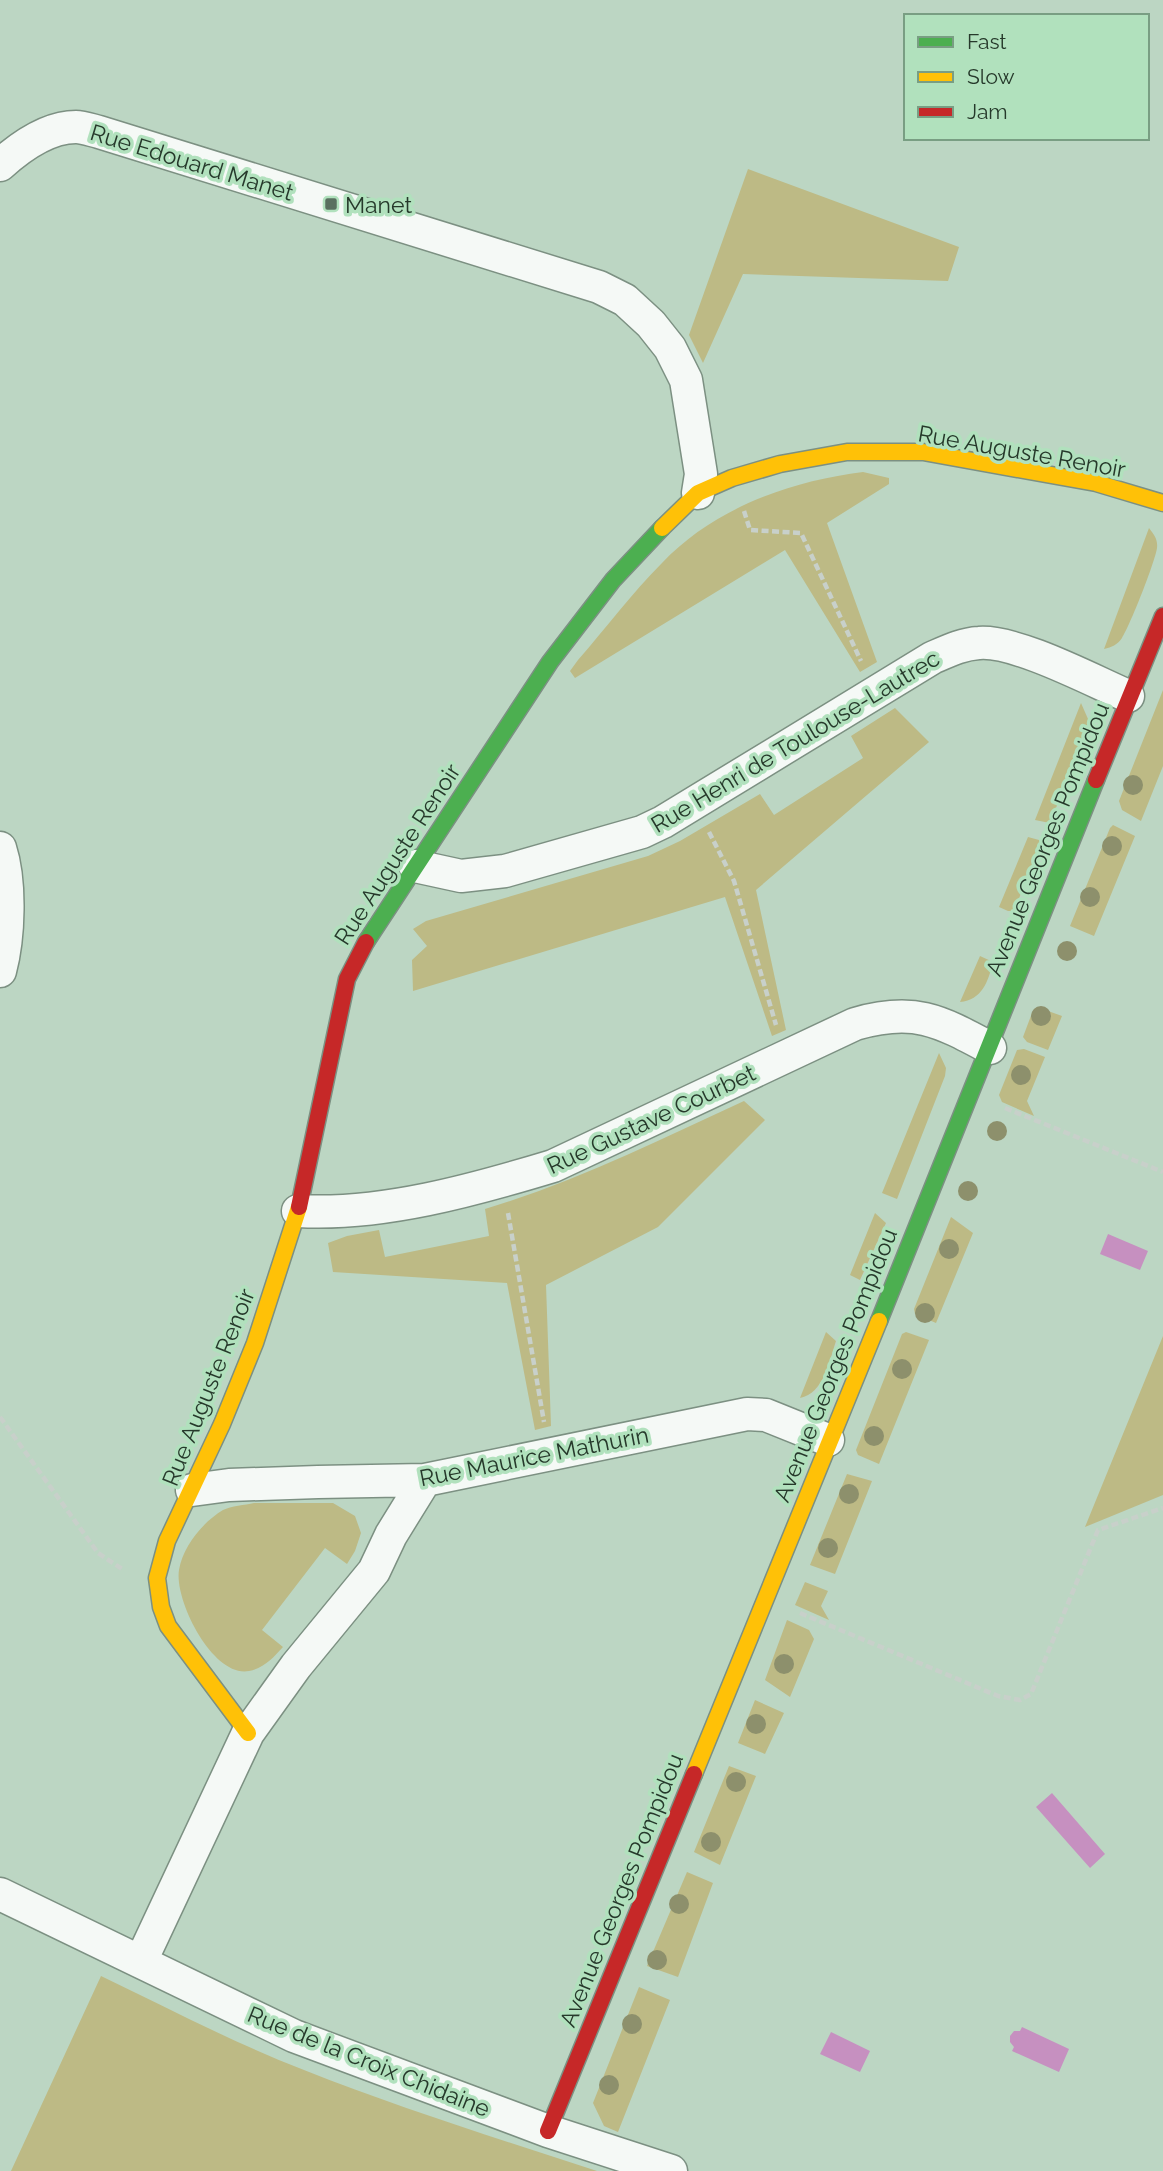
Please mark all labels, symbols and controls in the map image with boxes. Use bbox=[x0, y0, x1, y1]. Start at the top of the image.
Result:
legend bbox=[904, 14, 1149, 140]
text: Fast bbox=[967, 29, 1007, 54]
text: Slow bbox=[967, 64, 1015, 89]
text: Jam bbox=[967, 99, 1008, 124]
street label: Rue Edouard Manet bbox=[87, 118, 297, 206]
place label: Manet bbox=[345, 191, 412, 218]
marker: Manet bbox=[323, 196, 339, 212]
street label: Rue Auguste Renoir bbox=[916, 419, 1128, 483]
street label: Rue Henri de Toulouse-Lautrec bbox=[646, 644, 944, 838]
street label: Avenue Georges Pompidou bbox=[980, 698, 1114, 980]
street label: Rue Auguste Renoir bbox=[328, 758, 466, 950]
street label: Rue Gustave Courbet bbox=[543, 1059, 760, 1179]
street label: Avenue Georges Pompidou bbox=[768, 1224, 902, 1506]
street label: Rue Auguste Renoir bbox=[156, 1284, 260, 1490]
street label: Rue Maurice Mathurin bbox=[417, 1421, 651, 1491]
street label: Avenue Georges Pompidou bbox=[554, 1749, 688, 2031]
street label: Rue de la Croix Chidaine bbox=[244, 2000, 494, 2122]

